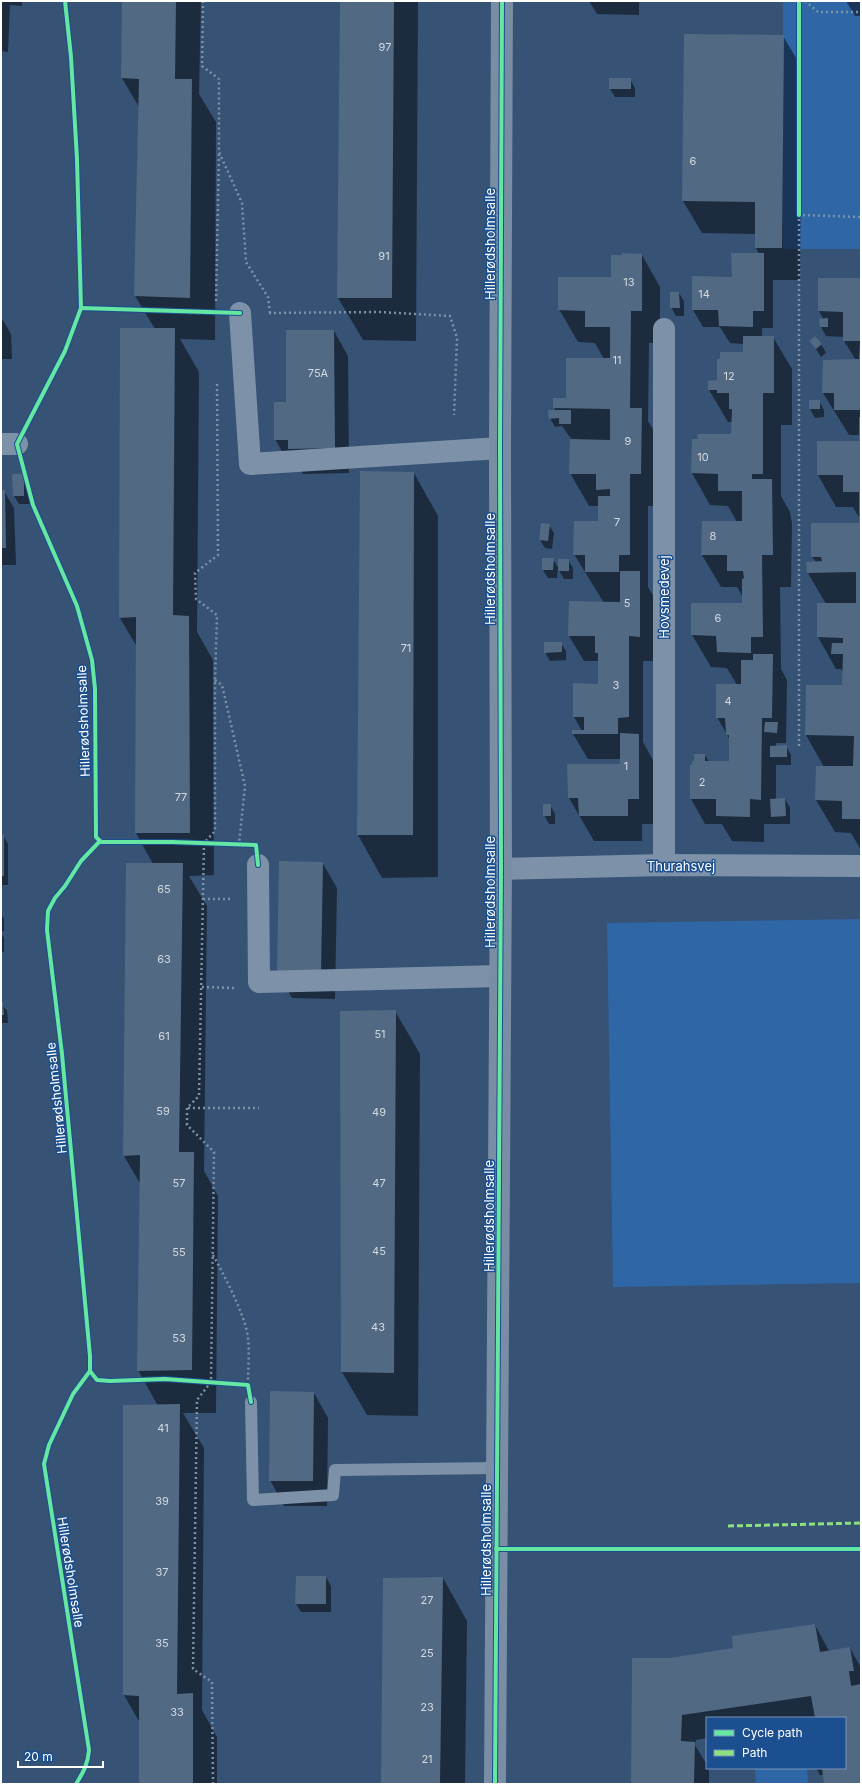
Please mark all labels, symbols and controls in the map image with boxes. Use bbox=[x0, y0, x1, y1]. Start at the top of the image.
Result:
house number: 97 bbox=[379, 40, 391, 54]
house number: 6 bbox=[690, 154, 697, 168]
street label: Hillerødsholmsalle bbox=[482, 188, 498, 300]
house number: 91 bbox=[378, 249, 390, 263]
house number: 13 bbox=[623, 275, 635, 289]
house number: 14 bbox=[698, 287, 710, 301]
house number: 11 bbox=[613, 353, 621, 367]
house number: 75A bbox=[308, 366, 329, 380]
house number: 12 bbox=[723, 369, 735, 383]
house number: 9 bbox=[625, 434, 632, 448]
house number: 10 bbox=[697, 450, 709, 464]
street label: Hillerødsholmsalle bbox=[482, 513, 498, 625]
house number: 7 bbox=[614, 515, 620, 529]
house number: 8 bbox=[710, 529, 717, 543]
street label: Hovsmedevej bbox=[656, 555, 672, 639]
house number: 5 bbox=[624, 596, 631, 610]
house number: 6 bbox=[715, 611, 722, 625]
house number: 71 bbox=[401, 641, 411, 655]
street label: Hillerødsholmsalle bbox=[73, 665, 93, 777]
house number: 3 bbox=[613, 678, 620, 692]
house number: 4 bbox=[724, 694, 732, 708]
house number: 1 bbox=[624, 759, 628, 773]
house number: 2 bbox=[699, 775, 705, 789]
house number: 77 bbox=[175, 790, 187, 804]
street label: Hillerødsholmsalle bbox=[482, 836, 498, 948]
street label: Thurahsvej bbox=[647, 858, 715, 874]
house number: 65 bbox=[157, 882, 171, 896]
house number: 63 bbox=[157, 952, 171, 966]
house number: 51 bbox=[374, 1027, 386, 1041]
house number: 61 bbox=[158, 1029, 170, 1043]
street label: Hillerødsholmsalle bbox=[42, 1041, 70, 1155]
house number: 59 bbox=[156, 1104, 170, 1118]
house number: 49 bbox=[372, 1105, 386, 1119]
street label: Hillerødsholmsalle bbox=[481, 1160, 497, 1272]
house number: 57 bbox=[173, 1176, 185, 1190]
house number: 47 bbox=[372, 1176, 386, 1190]
house number: 45 bbox=[372, 1244, 386, 1258]
house number: 55 bbox=[172, 1245, 186, 1259]
house number: 43 bbox=[371, 1320, 385, 1334]
house number: 53 bbox=[172, 1331, 186, 1345]
house number: 41 bbox=[157, 1421, 169, 1435]
street label: Hillerødsholmsalle bbox=[478, 1484, 494, 1596]
house number: 39 bbox=[155, 1494, 169, 1508]
street label: Hillerødsholmsalle bbox=[54, 1515, 88, 1629]
house number: 37 bbox=[155, 1565, 169, 1579]
house number: 27 bbox=[421, 1593, 433, 1607]
house number: 35 bbox=[155, 1636, 169, 1650]
house number: 25 bbox=[420, 1646, 434, 1660]
house number: 23 bbox=[420, 1700, 434, 1714]
house number: 33 bbox=[170, 1705, 184, 1719]
legend bbox=[706, 1717, 846, 1769]
text: Cycle path bbox=[742, 1725, 803, 1740]
scale bar bbox=[18, 1743, 103, 1769]
text: Path bbox=[742, 1745, 767, 1760]
text: 20 m bbox=[24, 1749, 53, 1764]
house number: 21 bbox=[421, 1752, 433, 1766]

